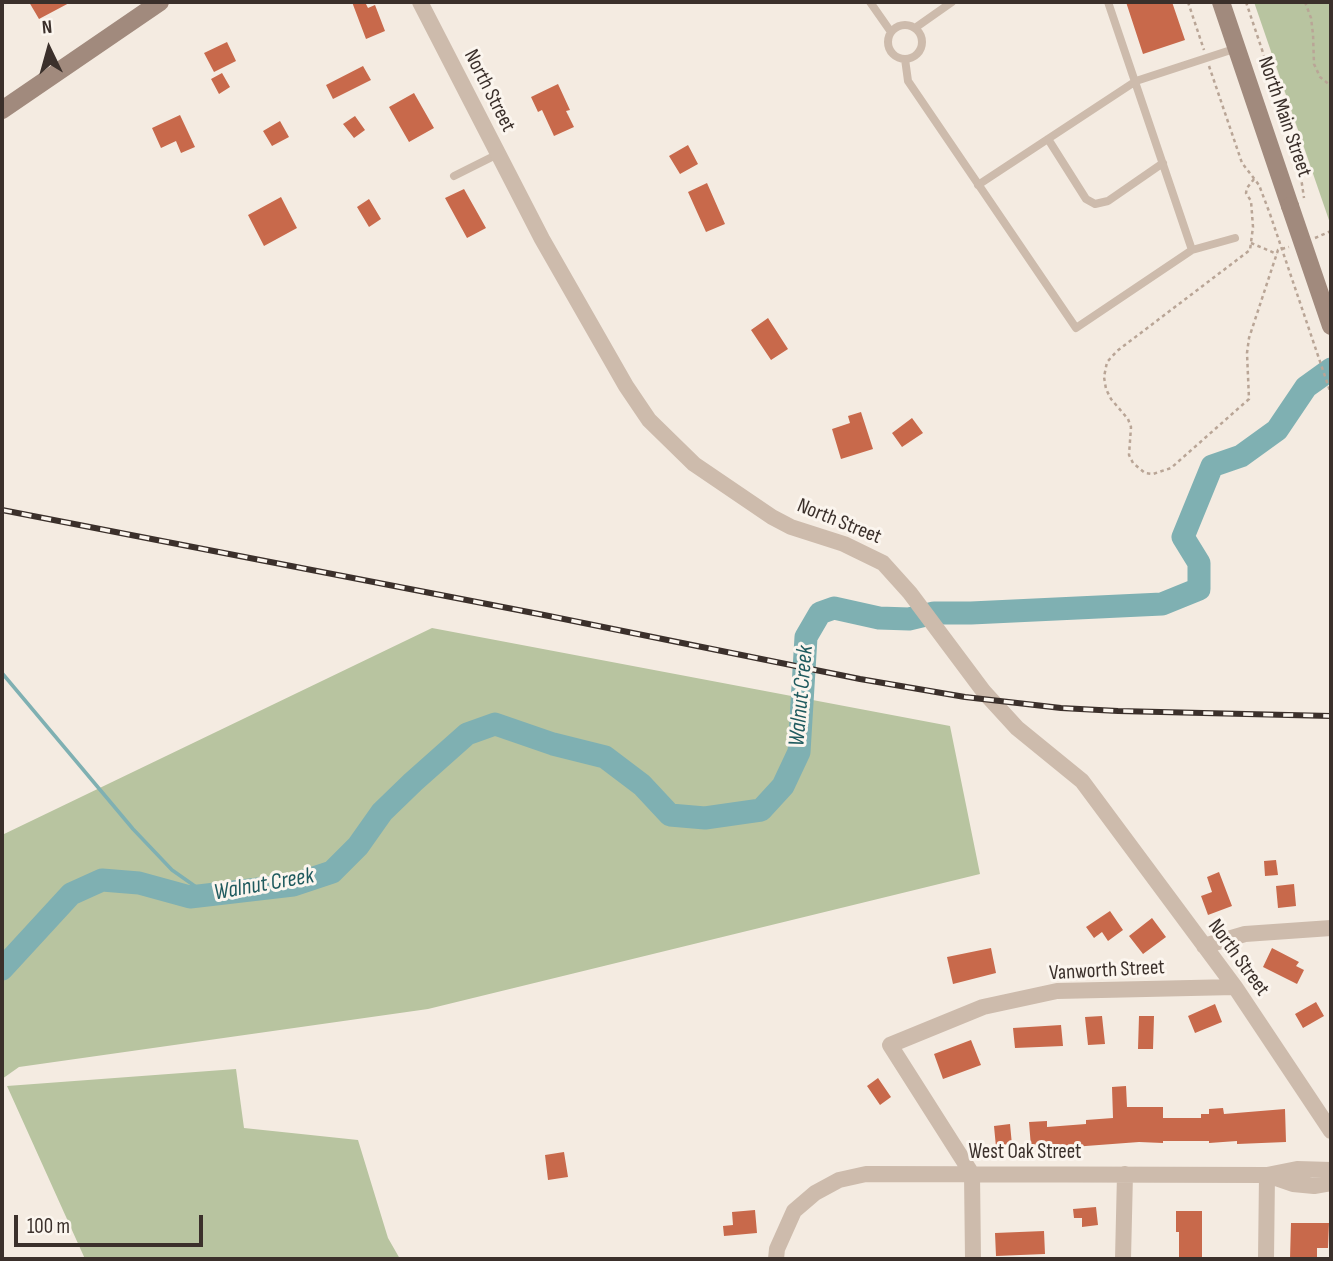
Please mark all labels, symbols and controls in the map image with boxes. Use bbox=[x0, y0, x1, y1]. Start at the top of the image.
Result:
north arrow bbox=[14, 14, 84, 84]
text: N bbox=[41, 16, 53, 39]
street label: North Street bbox=[458, 46, 520, 136]
street label: North Main Street bbox=[1252, 54, 1316, 180]
street label: North Street bbox=[793, 494, 885, 550]
water label: Walnut Creek bbox=[784, 645, 820, 747]
water label: Walnut Creek bbox=[212, 863, 316, 907]
street label: North Street bbox=[1202, 915, 1274, 1001]
street label: Vanworth Street bbox=[1049, 955, 1165, 987]
street label: West Oak Street bbox=[969, 1140, 1081, 1166]
scale bar bbox=[18, 1202, 206, 1246]
text: 100 m bbox=[27, 1214, 70, 1239]

